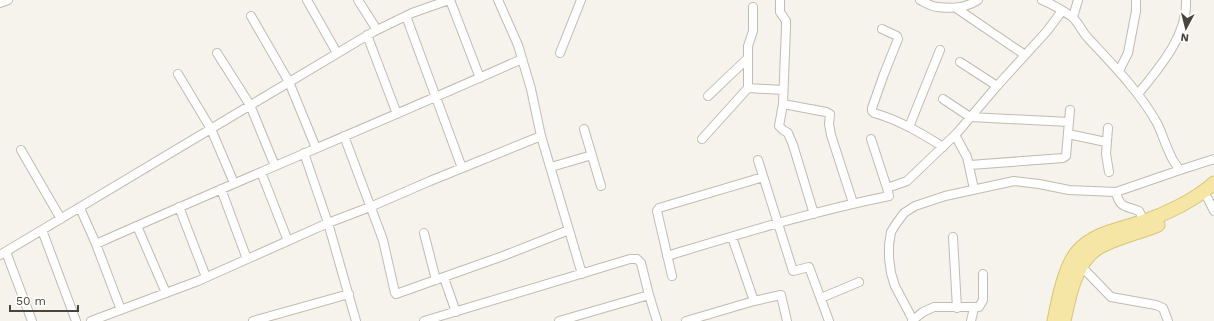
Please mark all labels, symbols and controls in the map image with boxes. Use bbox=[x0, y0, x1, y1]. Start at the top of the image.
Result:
north arrow bbox=[1166, 8, 1206, 48]
text: N bbox=[1180, 30, 1190, 44]
scale bar bbox=[10, 287, 78, 313]
text: 50 m bbox=[16, 294, 46, 308]

